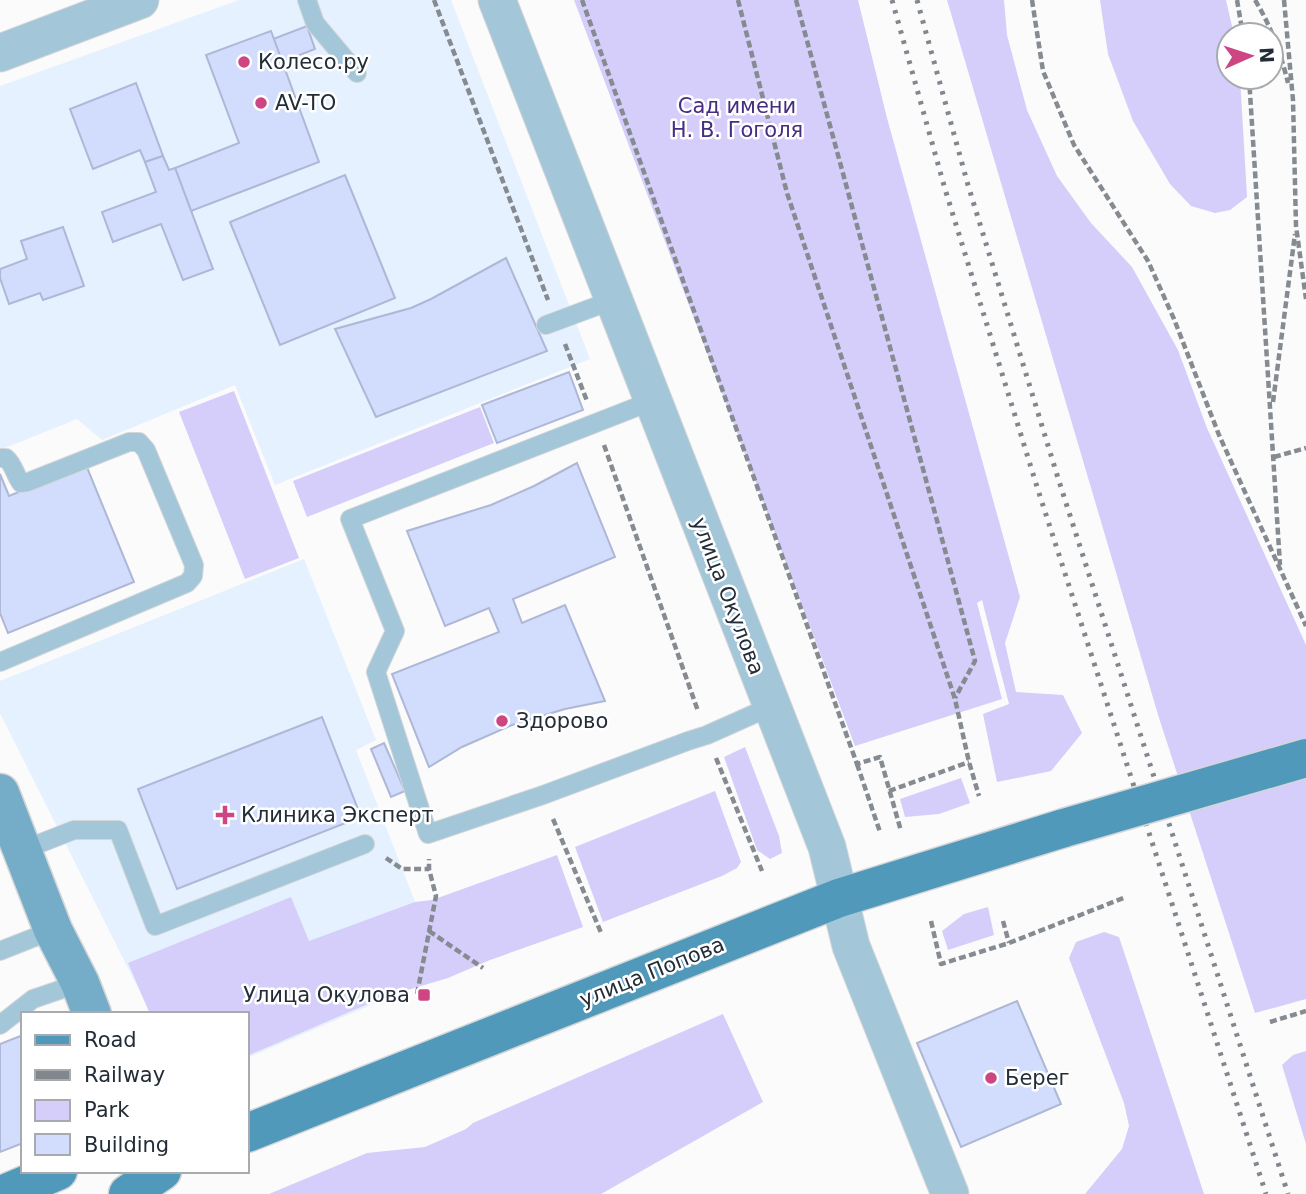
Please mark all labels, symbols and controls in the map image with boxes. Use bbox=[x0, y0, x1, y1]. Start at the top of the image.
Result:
north arrow bbox=[1215, 21, 1285, 91]
text: N bbox=[1256, 47, 1278, 64]
place label: Колесо.ру bbox=[258, 50, 369, 74]
marker: Колесо.ру bbox=[236, 54, 252, 70]
place label: AV-TO bbox=[275, 91, 336, 115]
park label: Сад имени Н. В. Гоголя bbox=[671, 94, 803, 142]
marker: AV-TO bbox=[253, 95, 269, 111]
street label: улица Окулова bbox=[687, 514, 769, 678]
place label: Здорово bbox=[516, 709, 608, 733]
marker: Здорово bbox=[494, 713, 510, 729]
place label: Клиника Эксперт bbox=[241, 803, 434, 827]
marker: Клиника Эксперт bbox=[215, 805, 235, 825]
street label: улица Попова bbox=[576, 932, 728, 1012]
place label: Улица Окулова bbox=[243, 983, 410, 1007]
marker: Улица Окулова bbox=[416, 987, 432, 1003]
legend bbox=[21, 1012, 248, 1173]
text: Road bbox=[84, 1028, 137, 1052]
text: Railway bbox=[84, 1063, 165, 1087]
place label: Берег bbox=[1005, 1066, 1070, 1090]
marker: Берег bbox=[983, 1070, 999, 1086]
text: Park bbox=[84, 1098, 130, 1122]
text: Building bbox=[84, 1133, 169, 1157]

